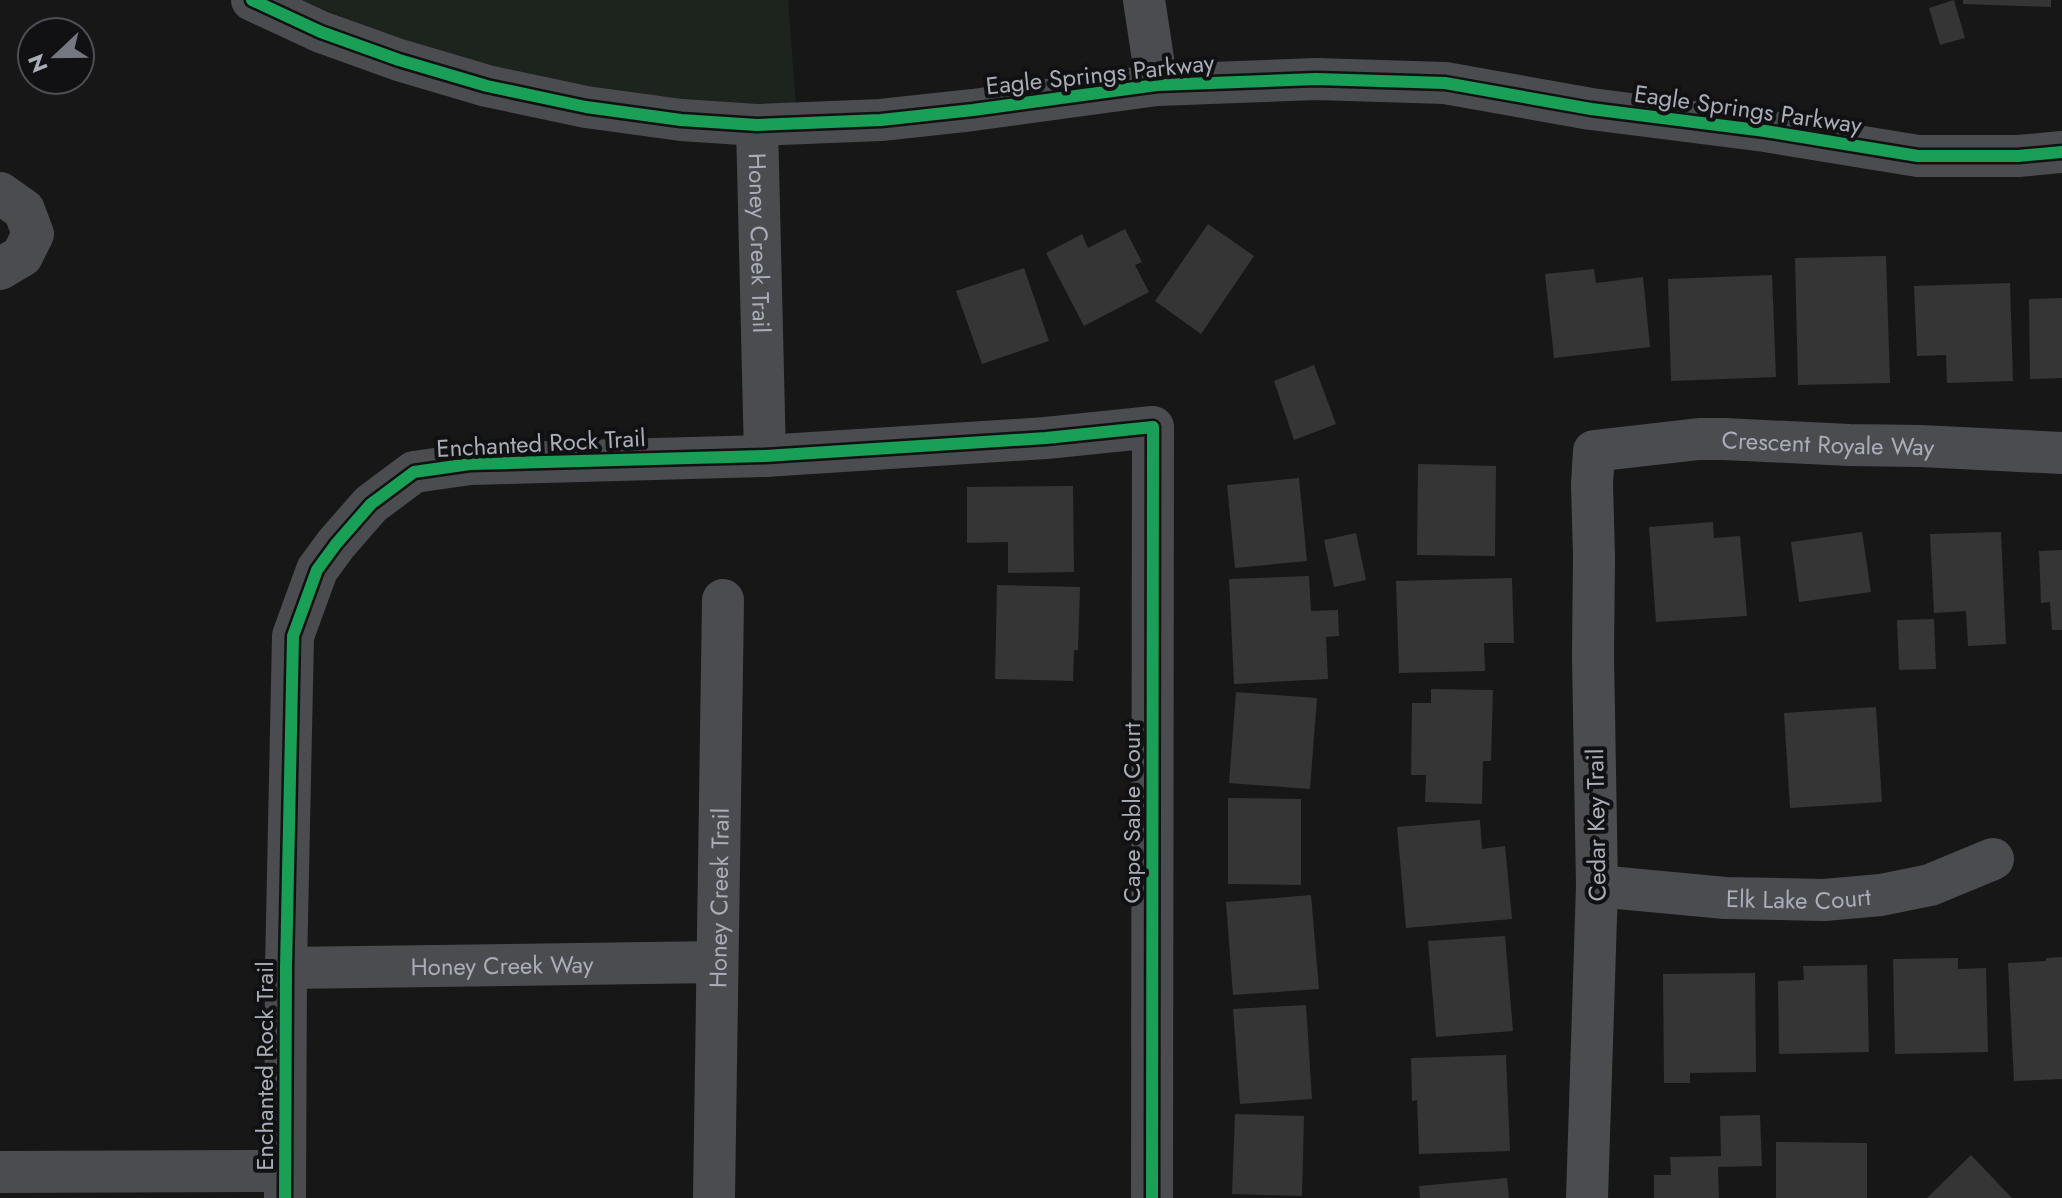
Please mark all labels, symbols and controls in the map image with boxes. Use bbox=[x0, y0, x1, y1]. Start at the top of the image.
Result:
north arrow bbox=[16, 16, 96, 96]
street label: Eagle Springs Parkway bbox=[984, 45, 1216, 103]
text: N bbox=[19, 49, 56, 78]
street label: Eagle Springs Parkway bbox=[1632, 76, 1864, 142]
street label: Honey Creek Trail bbox=[740, 152, 780, 334]
street label: Enchanted Rock Trail bbox=[435, 420, 647, 466]
street label: Crescent Royale Way bbox=[1721, 421, 1935, 464]
street label: Cape Sable Court bbox=[1114, 722, 1149, 903]
street label: Cedar Key Trail bbox=[1577, 748, 1615, 902]
street label: Honey Creek Trail bbox=[700, 808, 737, 988]
street label: Elk Lake Court bbox=[1726, 878, 1872, 918]
street label: Honey Creek Way bbox=[410, 946, 594, 984]
street label: Enchanted Rock Trail bbox=[247, 961, 282, 1171]

